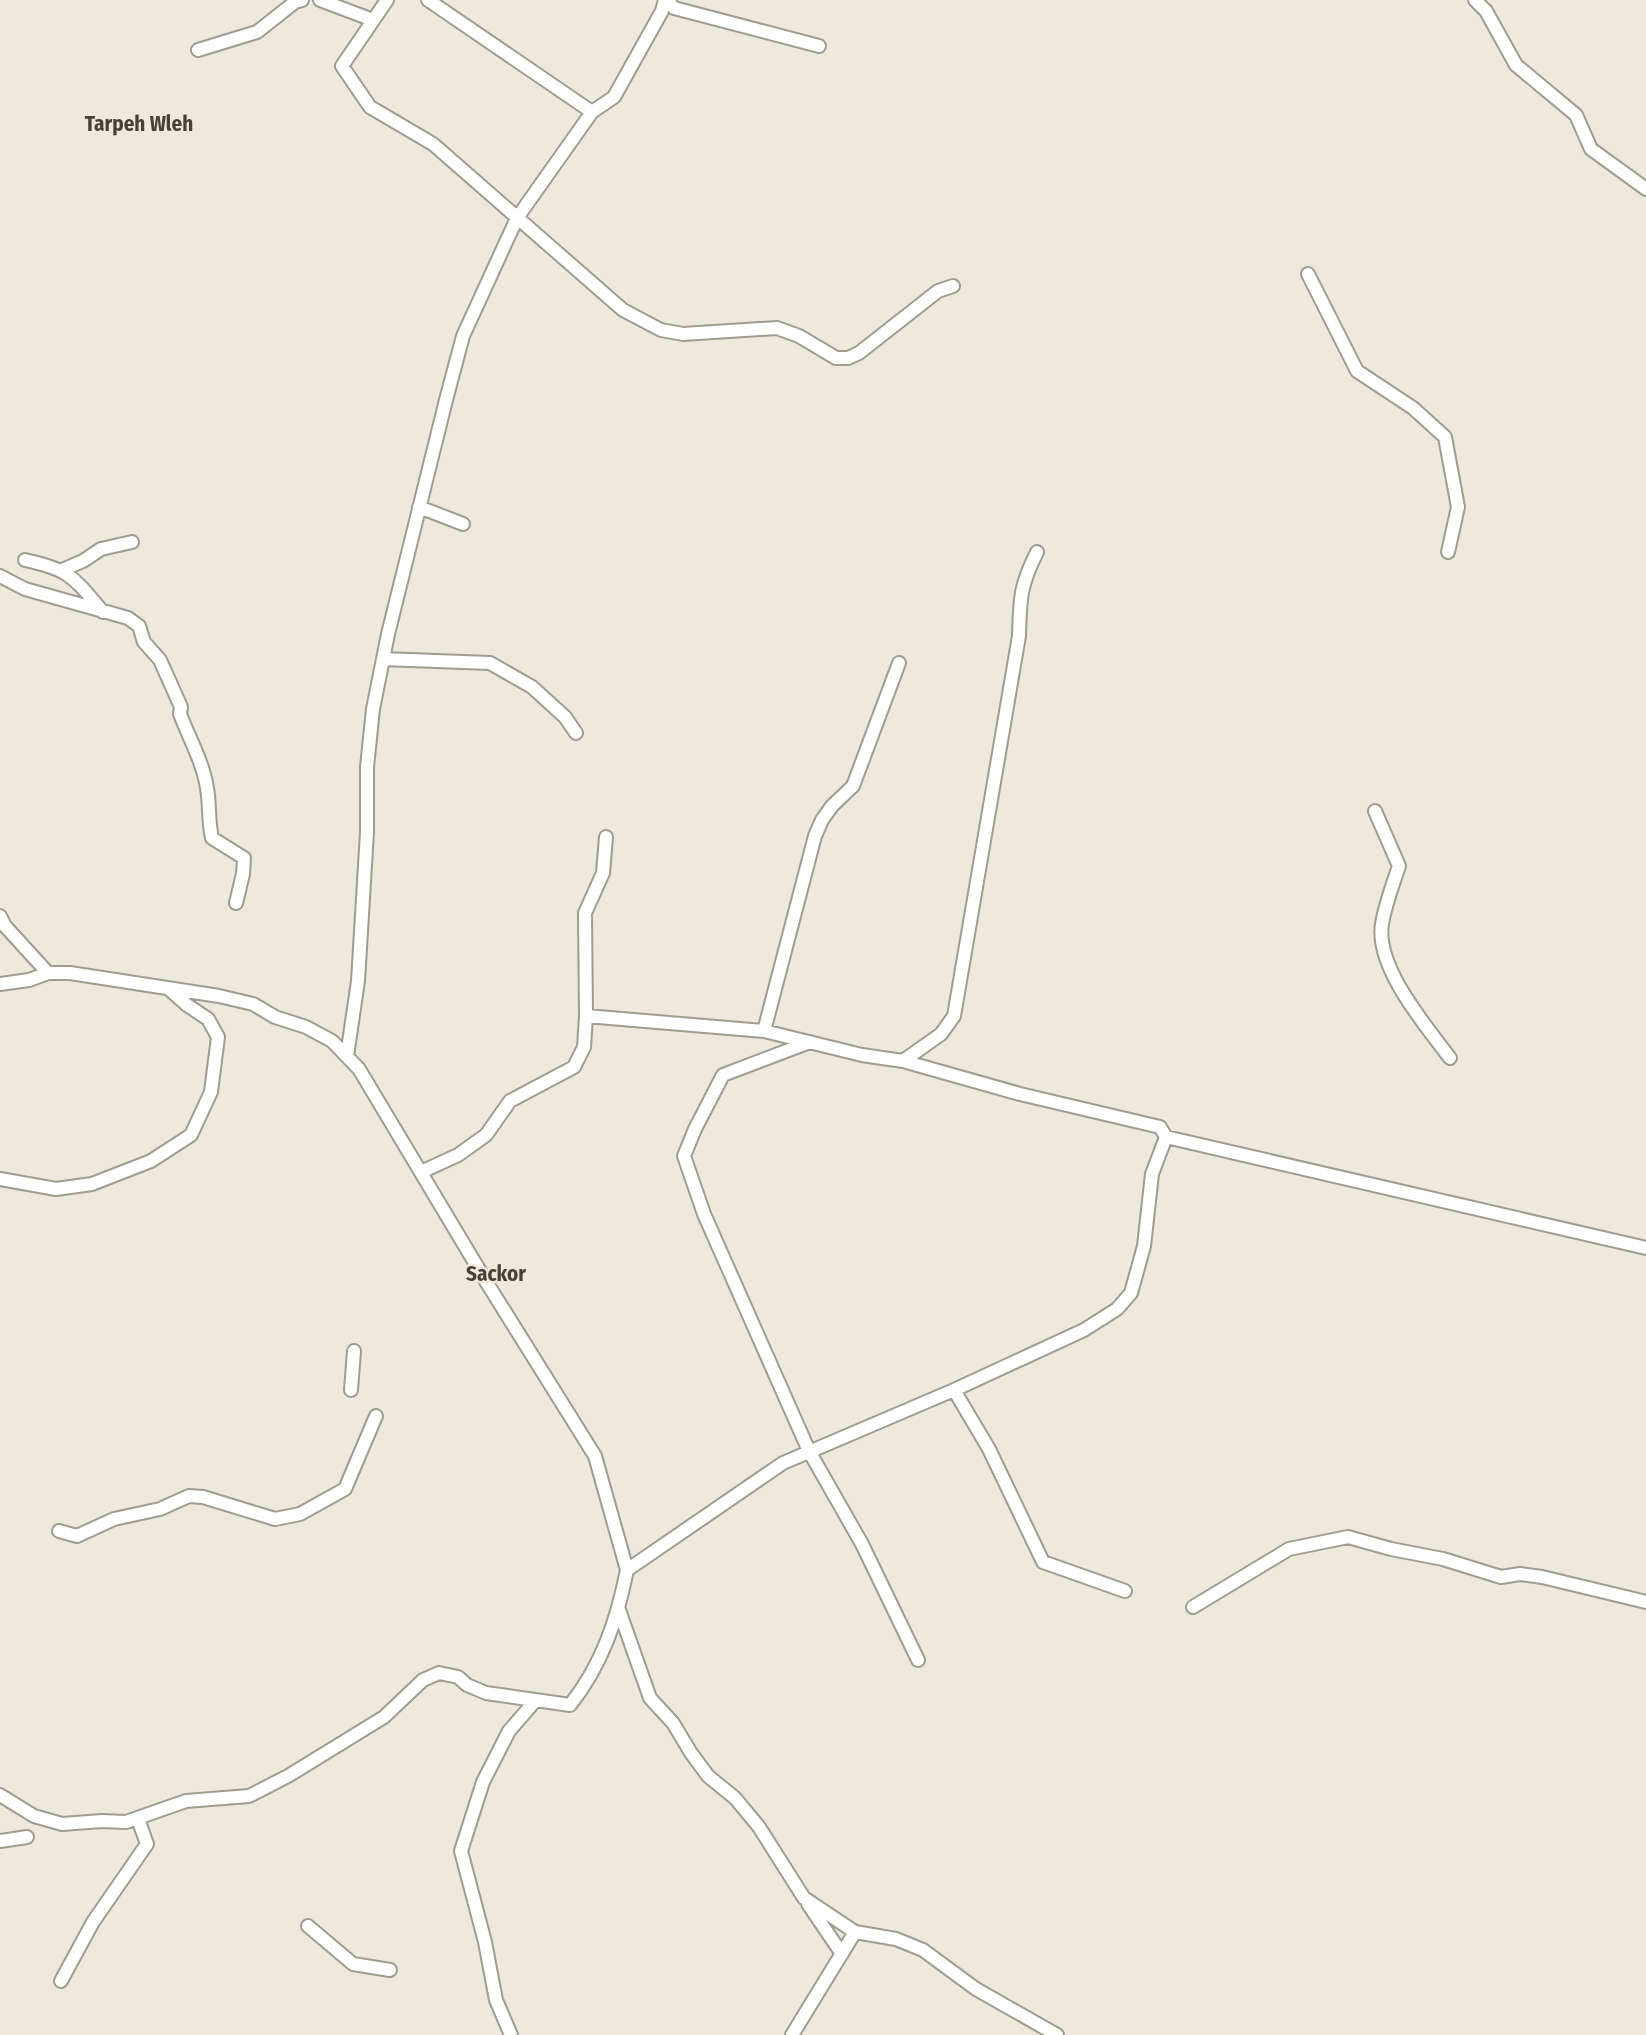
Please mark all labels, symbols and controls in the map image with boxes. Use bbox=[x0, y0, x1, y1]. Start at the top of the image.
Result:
district label: Tarpeh Wleh bbox=[85, 111, 193, 137]
district label: Sackor bbox=[466, 1261, 526, 1287]

